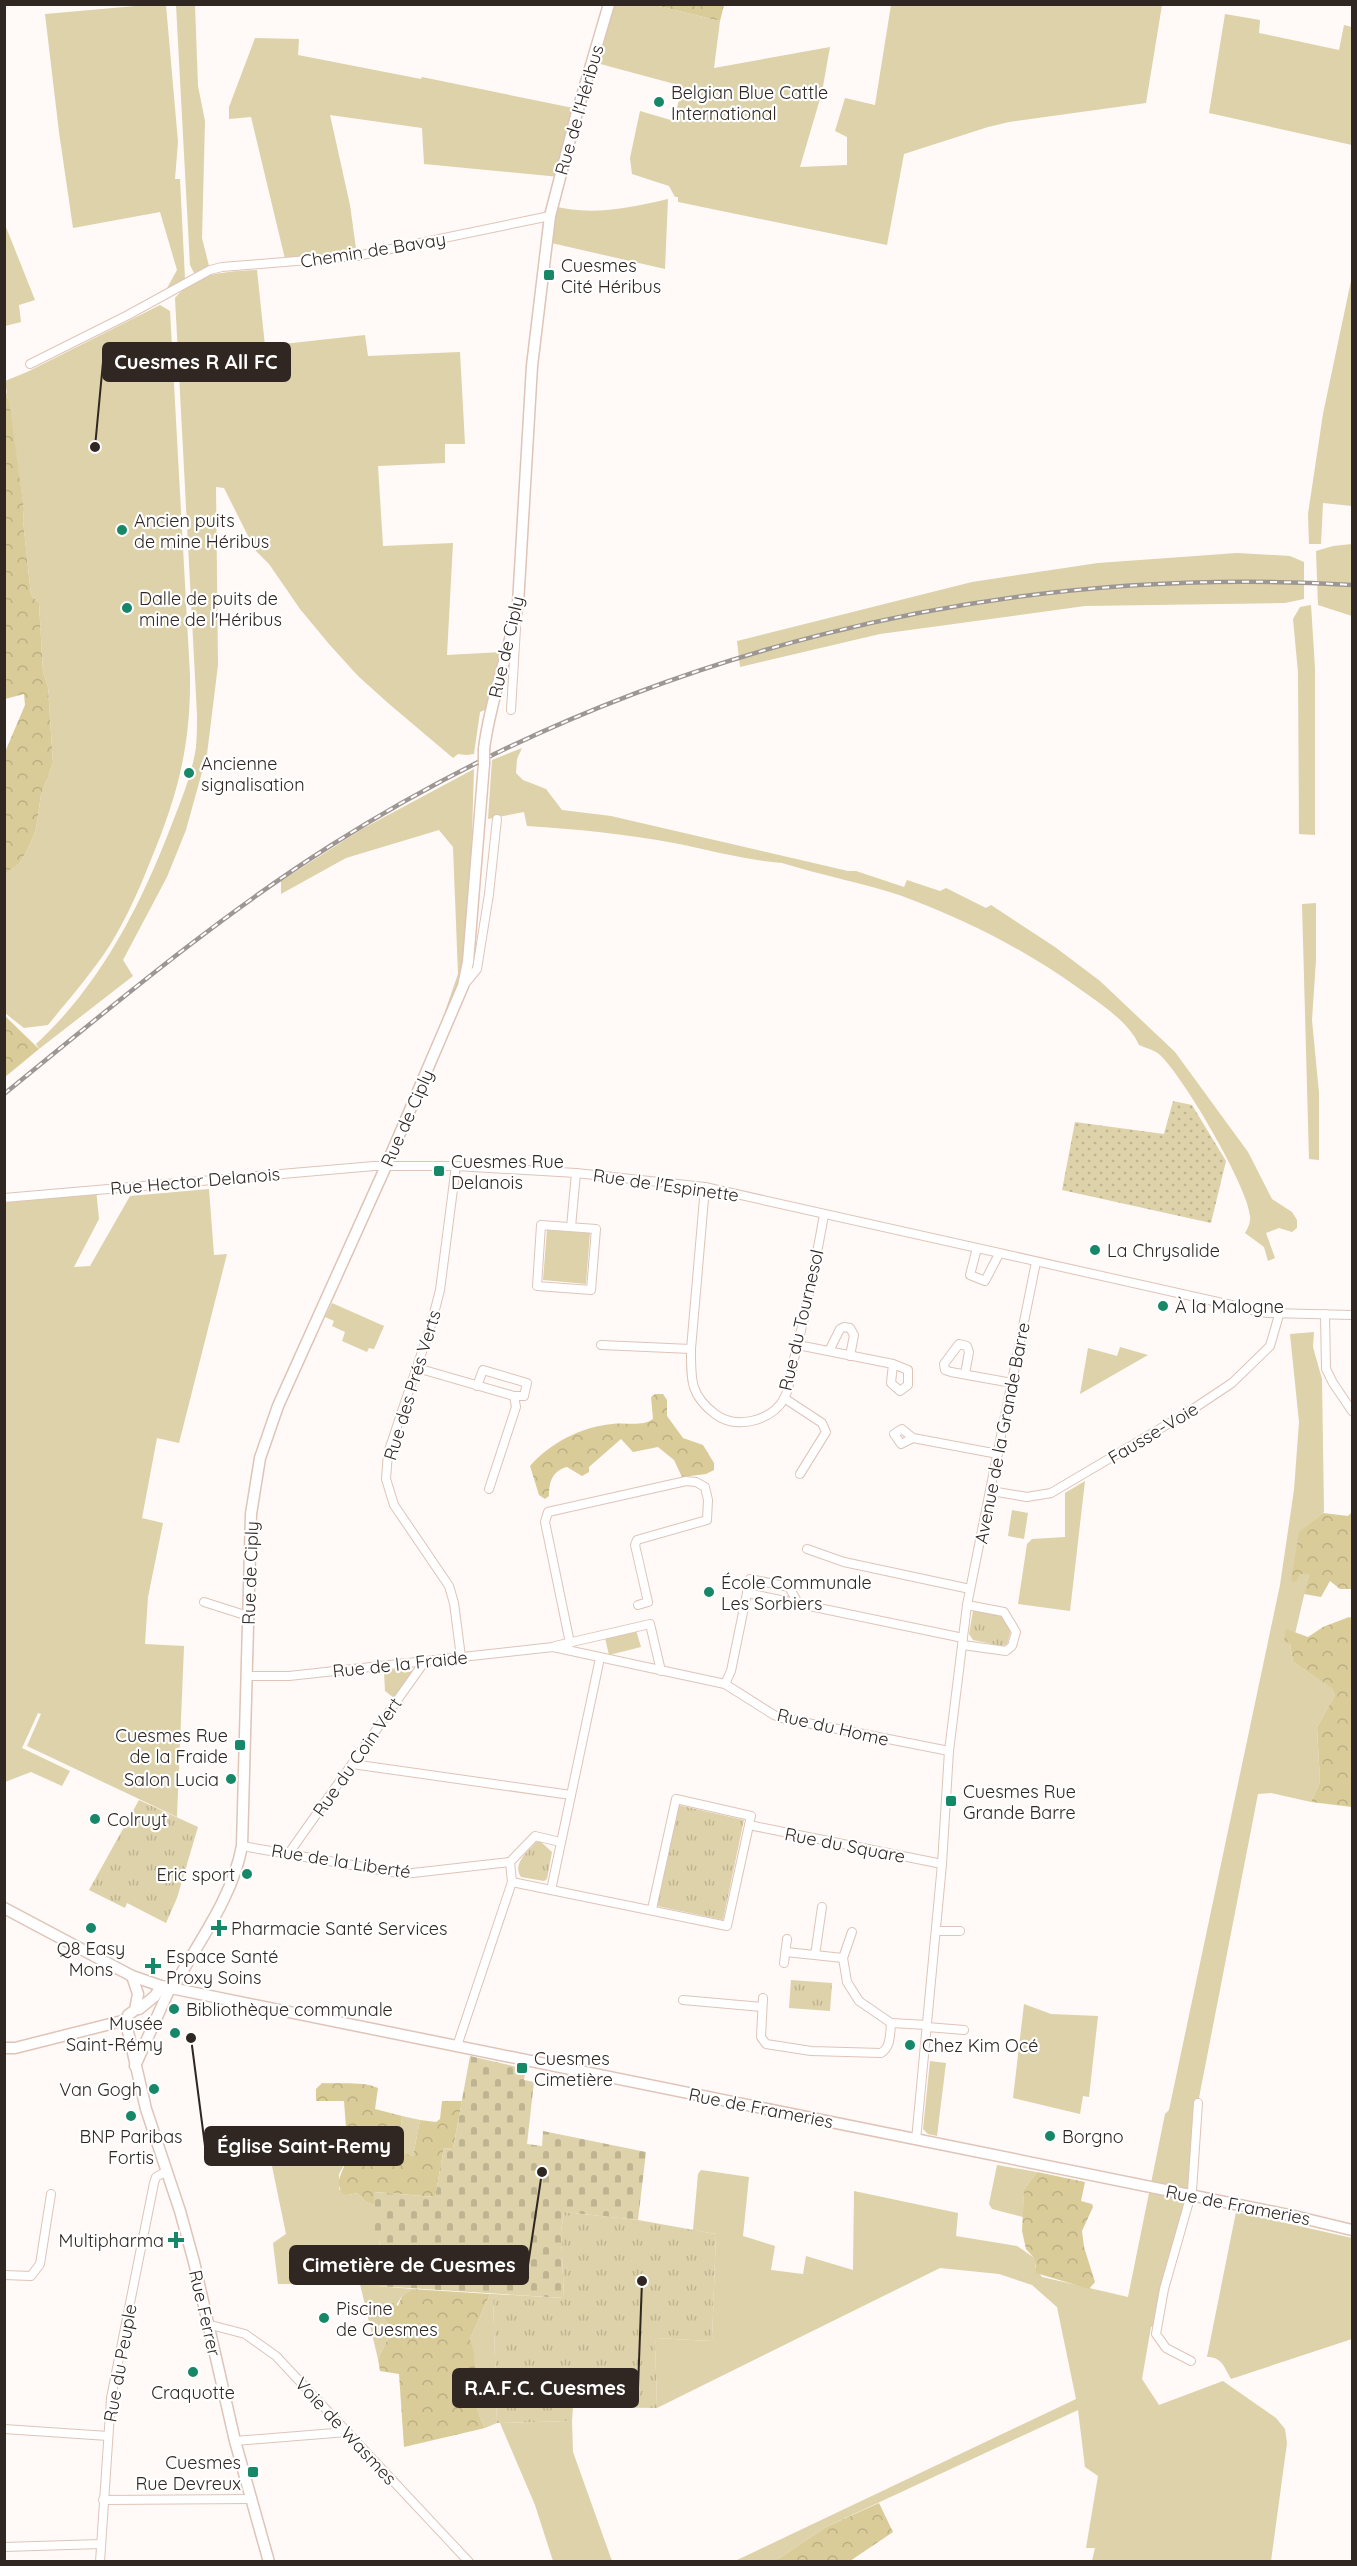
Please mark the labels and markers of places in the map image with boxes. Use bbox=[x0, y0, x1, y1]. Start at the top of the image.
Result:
place label: Belgian Blue Cattle International bbox=[671, 81, 828, 125]
marker: Belgian Blue Cattle International bbox=[652, 95, 666, 109]
place label: Cuesmes Cité Héribus bbox=[561, 254, 661, 298]
marker: Cuesmes Cité Héribus bbox=[542, 268, 556, 282]
callout: Cuesmes R All FC bbox=[103, 343, 290, 381]
place label: Ancien puits de mine Héribus bbox=[134, 509, 269, 553]
marker: Ancien puits de mine Héribus bbox=[115, 523, 129, 537]
place label: Dalle de puits de mine de l'Héribus bbox=[139, 587, 282, 631]
marker: Dalle de puits de mine de l'Héribus bbox=[120, 601, 134, 615]
place label: Ancienne signalisation bbox=[201, 752, 305, 796]
marker: Ancienne signalisation bbox=[182, 766, 196, 780]
place label: Cuesmes Rue Delanois bbox=[451, 1150, 564, 1194]
marker: Cuesmes Rue Delanois bbox=[432, 1164, 446, 1178]
place label: La Chrysalide bbox=[1107, 1239, 1220, 1262]
marker: La Chrysalide bbox=[1088, 1243, 1102, 1257]
place label: À la Malogne bbox=[1175, 1295, 1284, 1318]
marker: À la Malogne bbox=[1156, 1299, 1170, 1313]
place label: École Communale Les Sorbiers bbox=[721, 1571, 872, 1615]
marker: École Communale Les Sorbiers bbox=[702, 1585, 716, 1599]
place label: Cuesmes Rue de la Fraide bbox=[115, 1724, 228, 1768]
marker: Cuesmes Rue de la Fraide bbox=[233, 1738, 247, 1752]
place label: Salon Lucia bbox=[124, 1768, 219, 1791]
marker: Salon Lucia bbox=[224, 1772, 238, 1786]
place label: Cuesmes Rue Grande Barre bbox=[963, 1780, 1076, 1824]
marker: Cuesmes Rue Grande Barre bbox=[944, 1794, 958, 1808]
place label: Colruyt bbox=[107, 1808, 167, 1831]
marker: Colruyt bbox=[88, 1812, 102, 1826]
place label: Eric sport bbox=[157, 1863, 235, 1886]
marker: Eric sport bbox=[240, 1867, 254, 1881]
place label: Pharmacie Santé Services bbox=[231, 1917, 447, 1940]
marker: Q8 Easy Mons bbox=[84, 1921, 98, 1935]
marker: Pharmacie Santé Services bbox=[212, 1921, 226, 1935]
place label: Q8 Easy Mons bbox=[57, 1937, 125, 1981]
place label: Espace Santé Proxy Soins bbox=[166, 1945, 279, 1989]
marker: Espace Santé Proxy Soins bbox=[144, 1957, 162, 1975]
place label: Bibliothèque communale bbox=[186, 1998, 393, 2021]
marker: Bibliothèque communale bbox=[167, 2002, 181, 2016]
place label: Musée Saint-Rémy bbox=[66, 2012, 163, 2056]
marker: Musée Saint-Rémy bbox=[168, 2026, 182, 2040]
place label: Chez Kim Océ bbox=[922, 2034, 1038, 2057]
marker: Chez Kim Océ bbox=[903, 2038, 917, 2052]
place label: Cuesmes Cimetière bbox=[534, 2047, 613, 2091]
marker: Cuesmes Cimetière bbox=[515, 2061, 529, 2075]
place label: Van Gogh bbox=[59, 2078, 142, 2101]
marker: Van Gogh bbox=[147, 2082, 161, 2096]
marker: BNP Paribas Fortis bbox=[124, 2109, 138, 2123]
place label: BNP Paribas Fortis bbox=[79, 2125, 183, 2169]
place label: Borgno bbox=[1062, 2125, 1124, 2148]
callout: Église Saint-Remy bbox=[205, 2127, 403, 2165]
marker: Borgno bbox=[1043, 2129, 1057, 2143]
place label: Multipharma bbox=[59, 2229, 164, 2252]
marker: Multipharma bbox=[169, 2233, 183, 2247]
callout: Cimetière de Cuesmes bbox=[290, 2246, 528, 2284]
place label: Piscine de Cuesmes bbox=[336, 2297, 438, 2341]
marker: Piscine de Cuesmes bbox=[317, 2311, 331, 2325]
marker: Craquotte bbox=[186, 2365, 200, 2379]
callout: R.A.F.C. Cuesmes bbox=[453, 2369, 638, 2407]
place label: Craquotte bbox=[151, 2381, 235, 2404]
place label: Cuesmes Rue Devreux bbox=[135, 2451, 241, 2495]
marker: Cuesmes Rue Devreux bbox=[246, 2465, 260, 2479]

